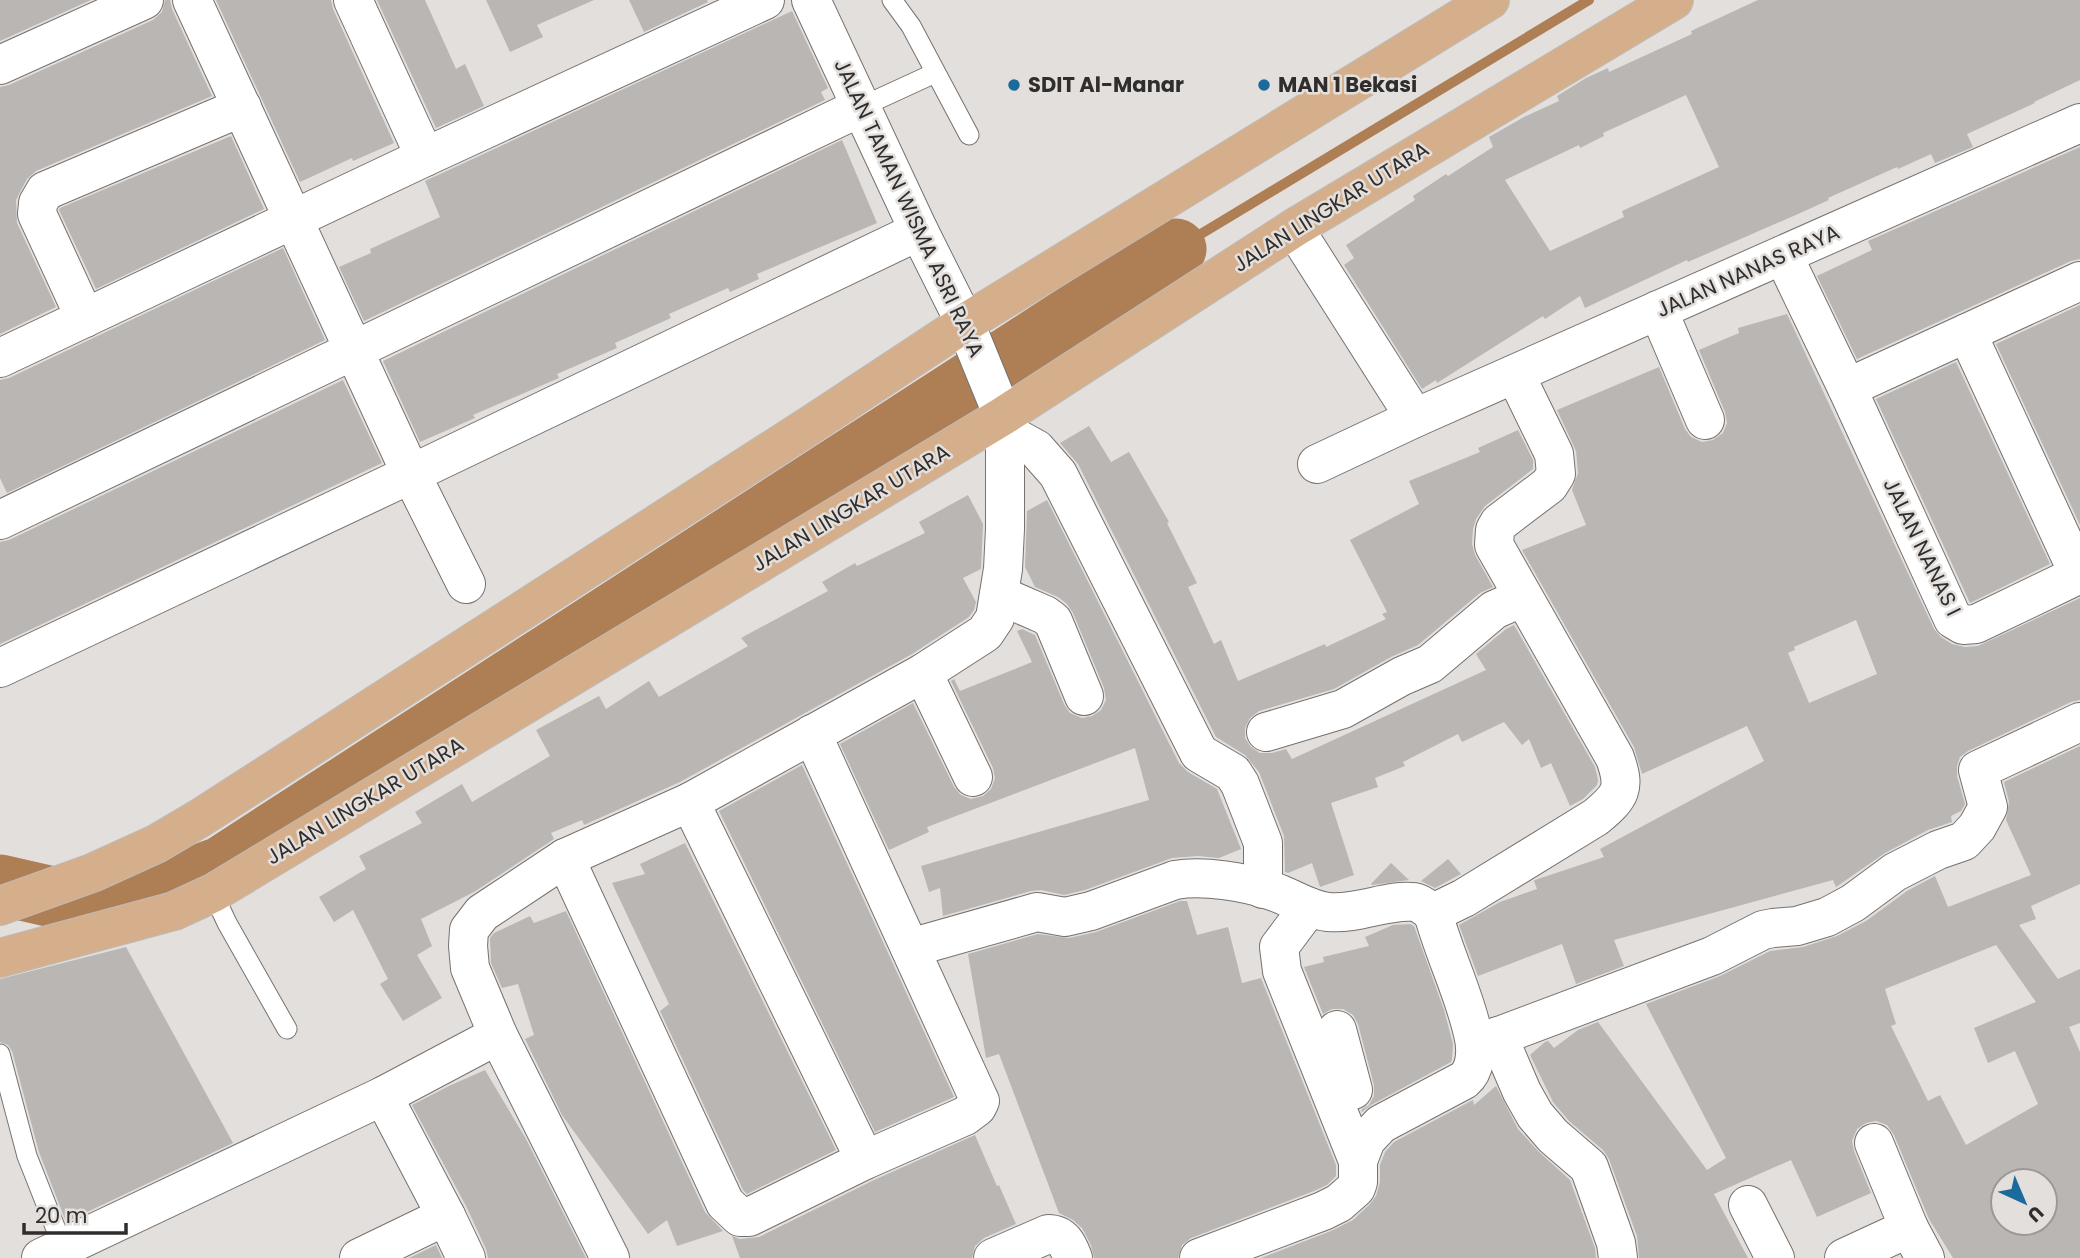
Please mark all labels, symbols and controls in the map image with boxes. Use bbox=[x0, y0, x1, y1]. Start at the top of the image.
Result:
street label: JALAN TAMAN WISMA ASRI RAYA bbox=[827, 54, 992, 362]
place label: SDIT Al-Manar bbox=[1028, 70, 1184, 99]
place label: MAN 1 Bekasi bbox=[1278, 70, 1417, 99]
marker: SDIT Al-Manar bbox=[1006, 77, 1022, 93]
marker: MAN 1 Bekasi bbox=[1256, 77, 1272, 93]
street label: JALAN LINGKAR UTARA bbox=[1227, 134, 1434, 279]
street label: JALAN NANAS RAYA bbox=[1651, 217, 1844, 324]
street label: JALAN LINGKAR UTARA bbox=[746, 437, 955, 578]
street label: JALAN NANAS I bbox=[1877, 473, 1968, 620]
street label: JALAN LINGKAR UTARA bbox=[260, 730, 469, 871]
north arrow bbox=[1989, 1167, 2059, 1237]
scale bar bbox=[24, 1192, 126, 1236]
text: U bbox=[2021, 1200, 2050, 1228]
text: 20 m bbox=[35, 1201, 88, 1230]

